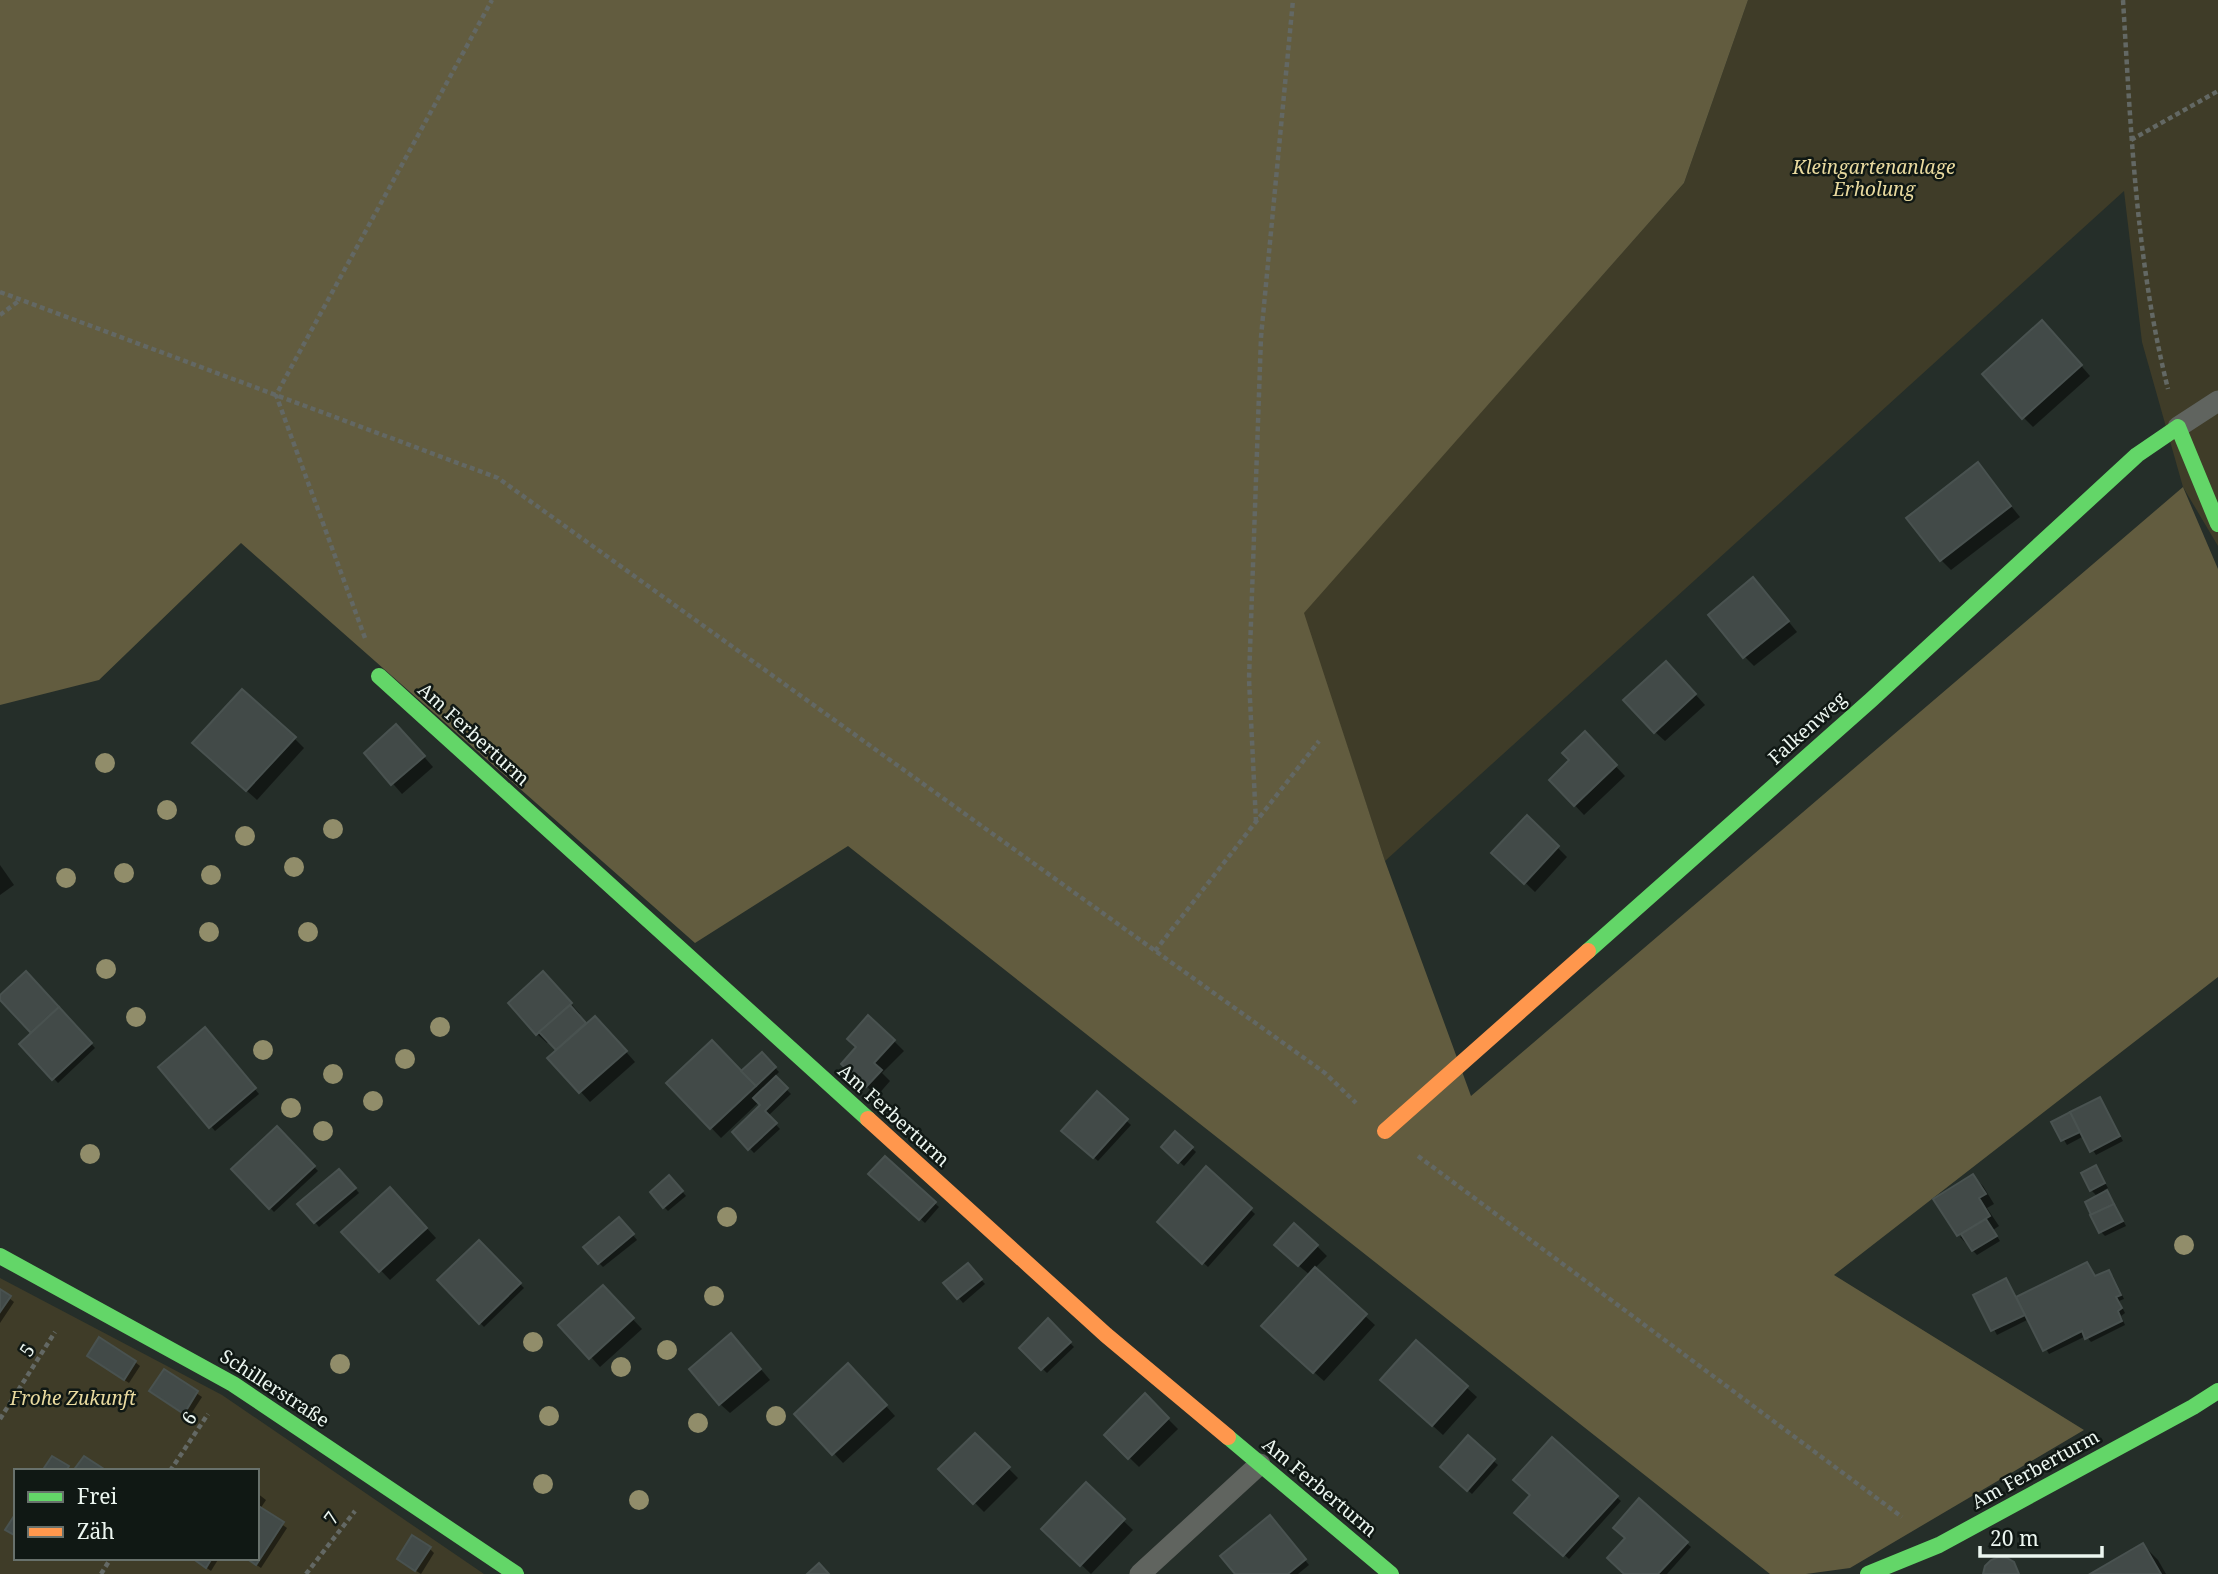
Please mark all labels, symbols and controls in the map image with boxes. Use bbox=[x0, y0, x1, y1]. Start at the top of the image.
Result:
park label: Kleingartenanlage Erholung bbox=[1792, 154, 1955, 202]
street label: Am Ferberturm bbox=[412, 677, 536, 791]
street label: Falkenweg bbox=[1762, 686, 1852, 770]
street label: Am Ferberturm bbox=[832, 1058, 956, 1172]
street label: 5 bbox=[13, 1339, 41, 1361]
street label: Schillerstraße bbox=[215, 1343, 335, 1433]
park label: Frohe Zukunft bbox=[9, 1385, 137, 1411]
street label: 6 bbox=[175, 1406, 203, 1430]
street label: Am Ferberturm bbox=[1966, 1423, 2104, 1515]
street label: Am Ferberturm bbox=[1257, 1431, 1383, 1543]
legend bbox=[14, 1469, 259, 1560]
text: Frei bbox=[77, 1482, 118, 1510]
street label: 7 bbox=[317, 1506, 345, 1530]
scale bar bbox=[1980, 1514, 2102, 1558]
text: Zäh bbox=[77, 1517, 115, 1545]
text: 20 m bbox=[1990, 1524, 2039, 1552]

